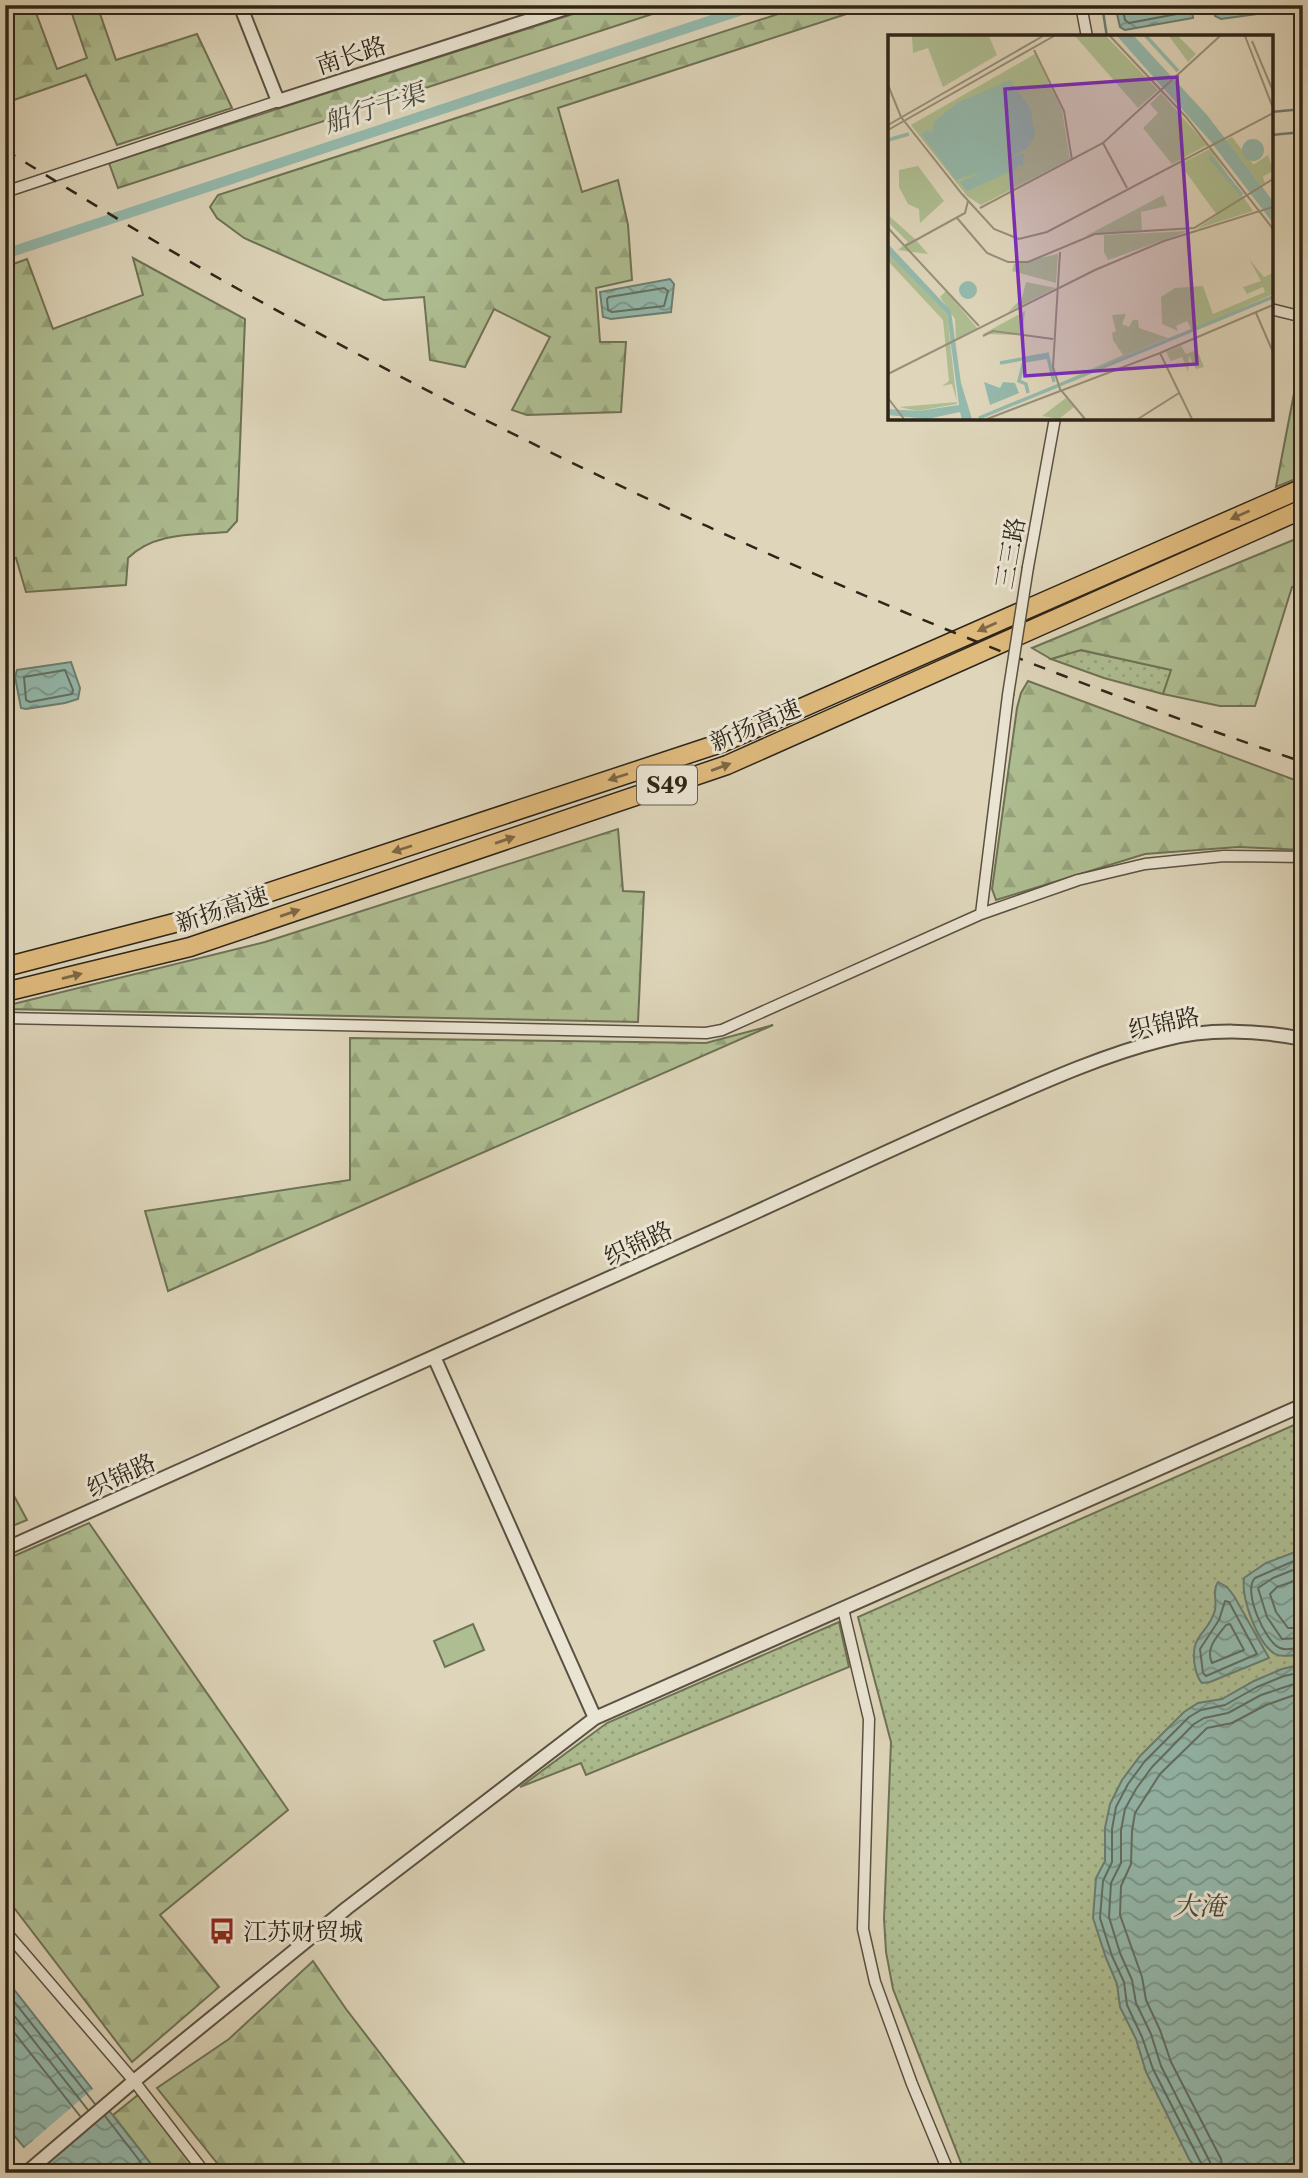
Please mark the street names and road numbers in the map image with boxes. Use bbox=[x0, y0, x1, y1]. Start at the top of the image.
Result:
street label: 南长路 bbox=[312, 30, 390, 80]
street label: 三三路 bbox=[989, 515, 1031, 591]
street label: 新扬高速 bbox=[705, 693, 805, 757]
road number: S49 bbox=[637, 765, 697, 804]
street label: 新扬高速 bbox=[172, 880, 272, 938]
street label: 织锦路 bbox=[1126, 1001, 1202, 1045]
street label: 织锦路 bbox=[599, 1215, 677, 1271]
street label: 织锦路 bbox=[82, 1447, 160, 1503]

